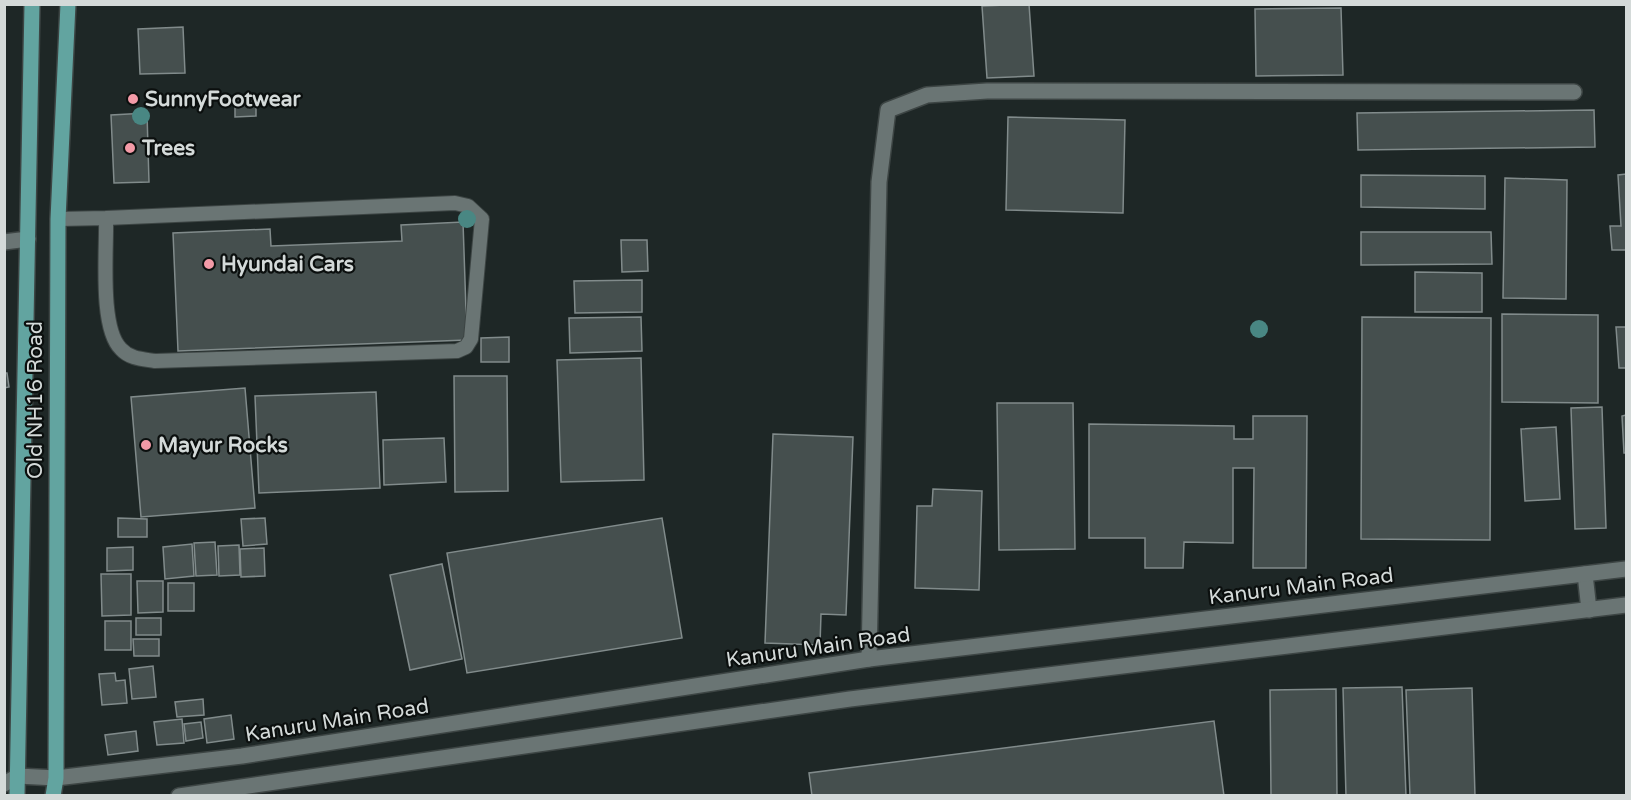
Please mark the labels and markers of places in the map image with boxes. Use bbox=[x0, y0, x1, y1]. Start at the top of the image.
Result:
place label: SunnyFootwear bbox=[145, 87, 301, 112]
marker: SunnyFootwear bbox=[126, 92, 140, 106]
place label: Trees bbox=[141, 136, 195, 161]
marker: Trees bbox=[123, 141, 137, 155]
place label: Hyundai Cars bbox=[221, 252, 354, 277]
marker: Hyundai Cars bbox=[202, 257, 216, 271]
place label: Mayur Rocks bbox=[158, 433, 288, 458]
marker: Mayur Rocks bbox=[139, 438, 153, 452]

